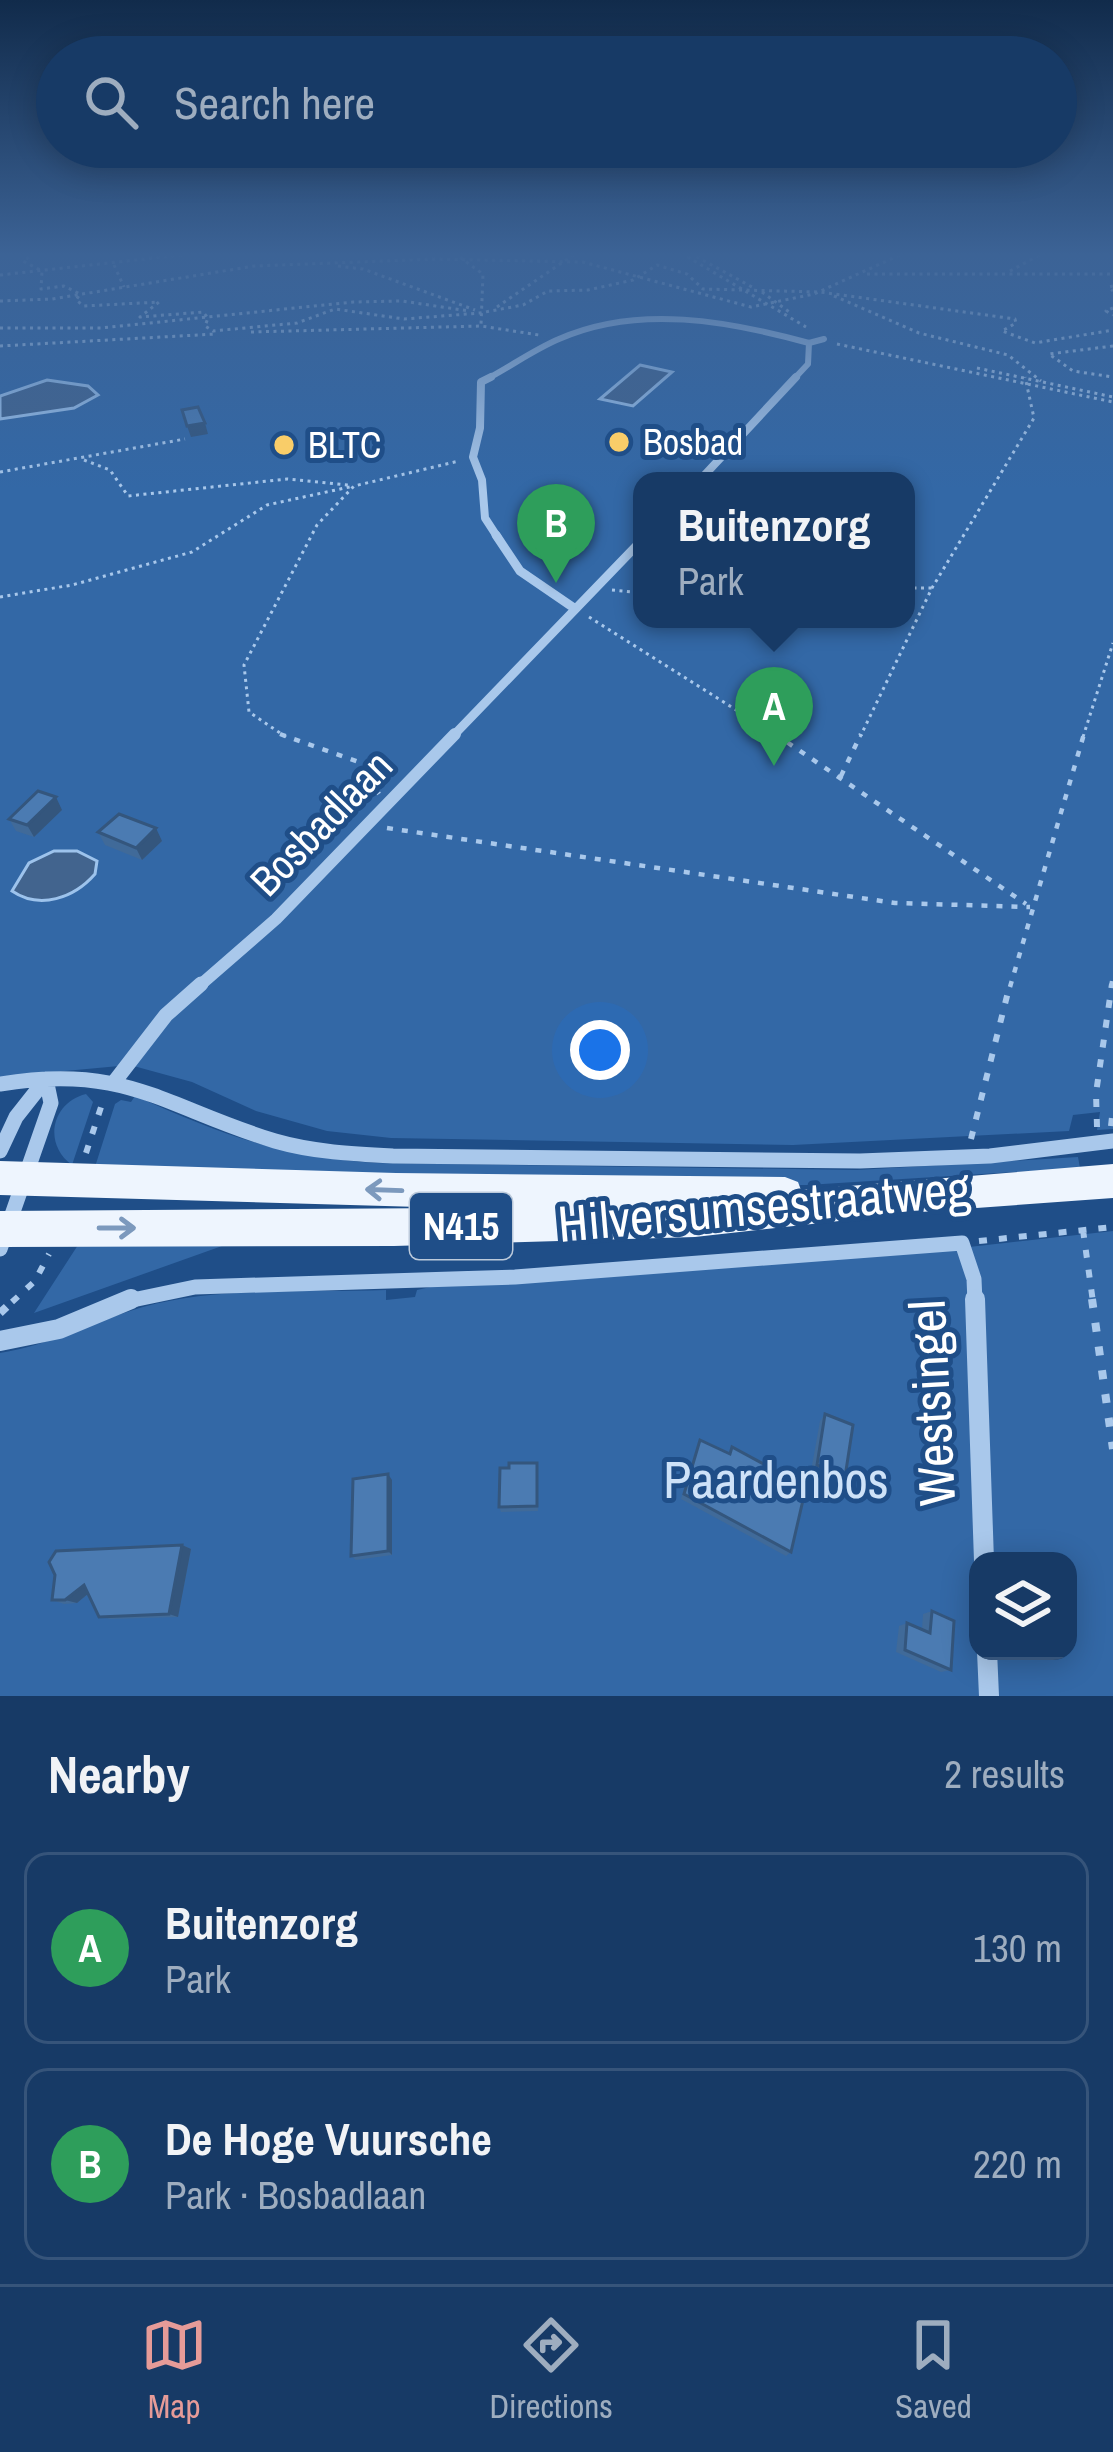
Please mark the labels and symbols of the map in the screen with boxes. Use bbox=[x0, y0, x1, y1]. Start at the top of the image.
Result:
place label: Bosbad bbox=[643, 418, 743, 466]
place label: BLTC bbox=[308, 421, 381, 469]
marker: Bosbad bbox=[606, 429, 632, 455]
marker: BLTC bbox=[271, 432, 297, 458]
pin: B bbox=[517, 484, 595, 583]
pin: A bbox=[735, 667, 813, 766]
street label: Bosbadlaan bbox=[238, 738, 404, 908]
your location bbox=[570, 1020, 630, 1080]
street label: Hilversumsestraatweg bbox=[555, 1153, 973, 1258]
one-way arrow bbox=[365, 1178, 404, 1201]
road number: N415 bbox=[410, 1193, 512, 1259]
one-way arrow bbox=[97, 1217, 136, 1239]
street label: Westsingel bbox=[892, 1298, 971, 1508]
park label: Paardenbos bbox=[663, 1445, 889, 1514]

